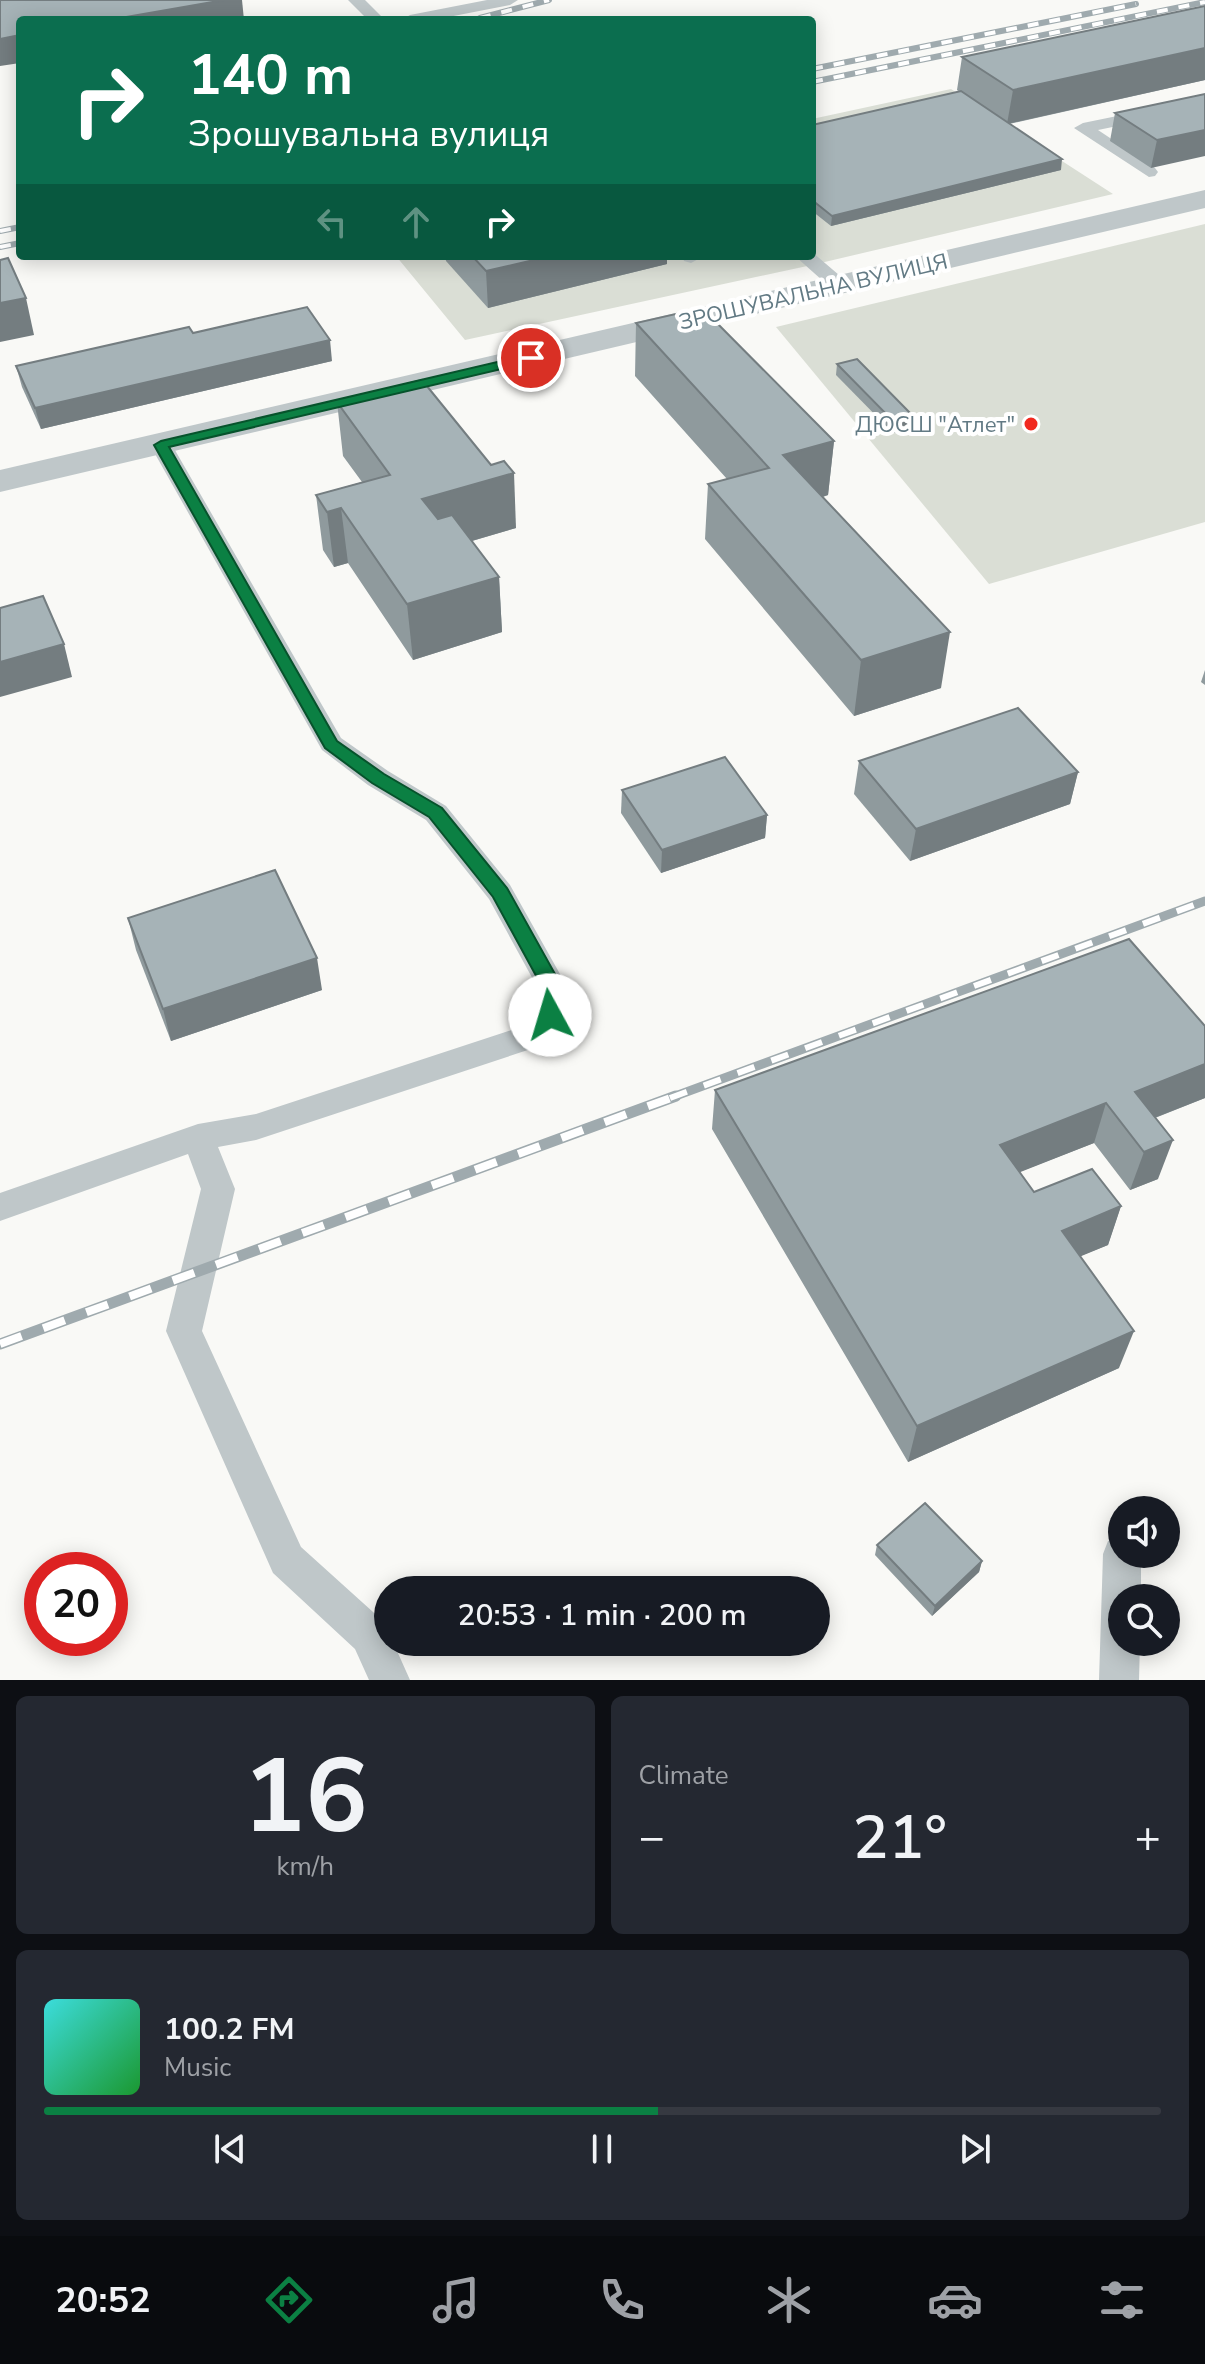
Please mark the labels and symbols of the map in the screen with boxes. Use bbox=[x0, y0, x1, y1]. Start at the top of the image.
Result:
street label: ЗРОШУВАЛЬНА ВУЛИЦЯ bbox=[676, 246, 951, 338]
pin bbox=[497, 324, 565, 392]
place label: ДЮСШ "Атлет" bbox=[855, 410, 1015, 440]
marker: ДЮСШ "Атлет" bbox=[1022, 415, 1040, 433]
position arrow bbox=[508, 973, 592, 1057]
speed limit sign: 20 bbox=[24, 1552, 128, 1656]

